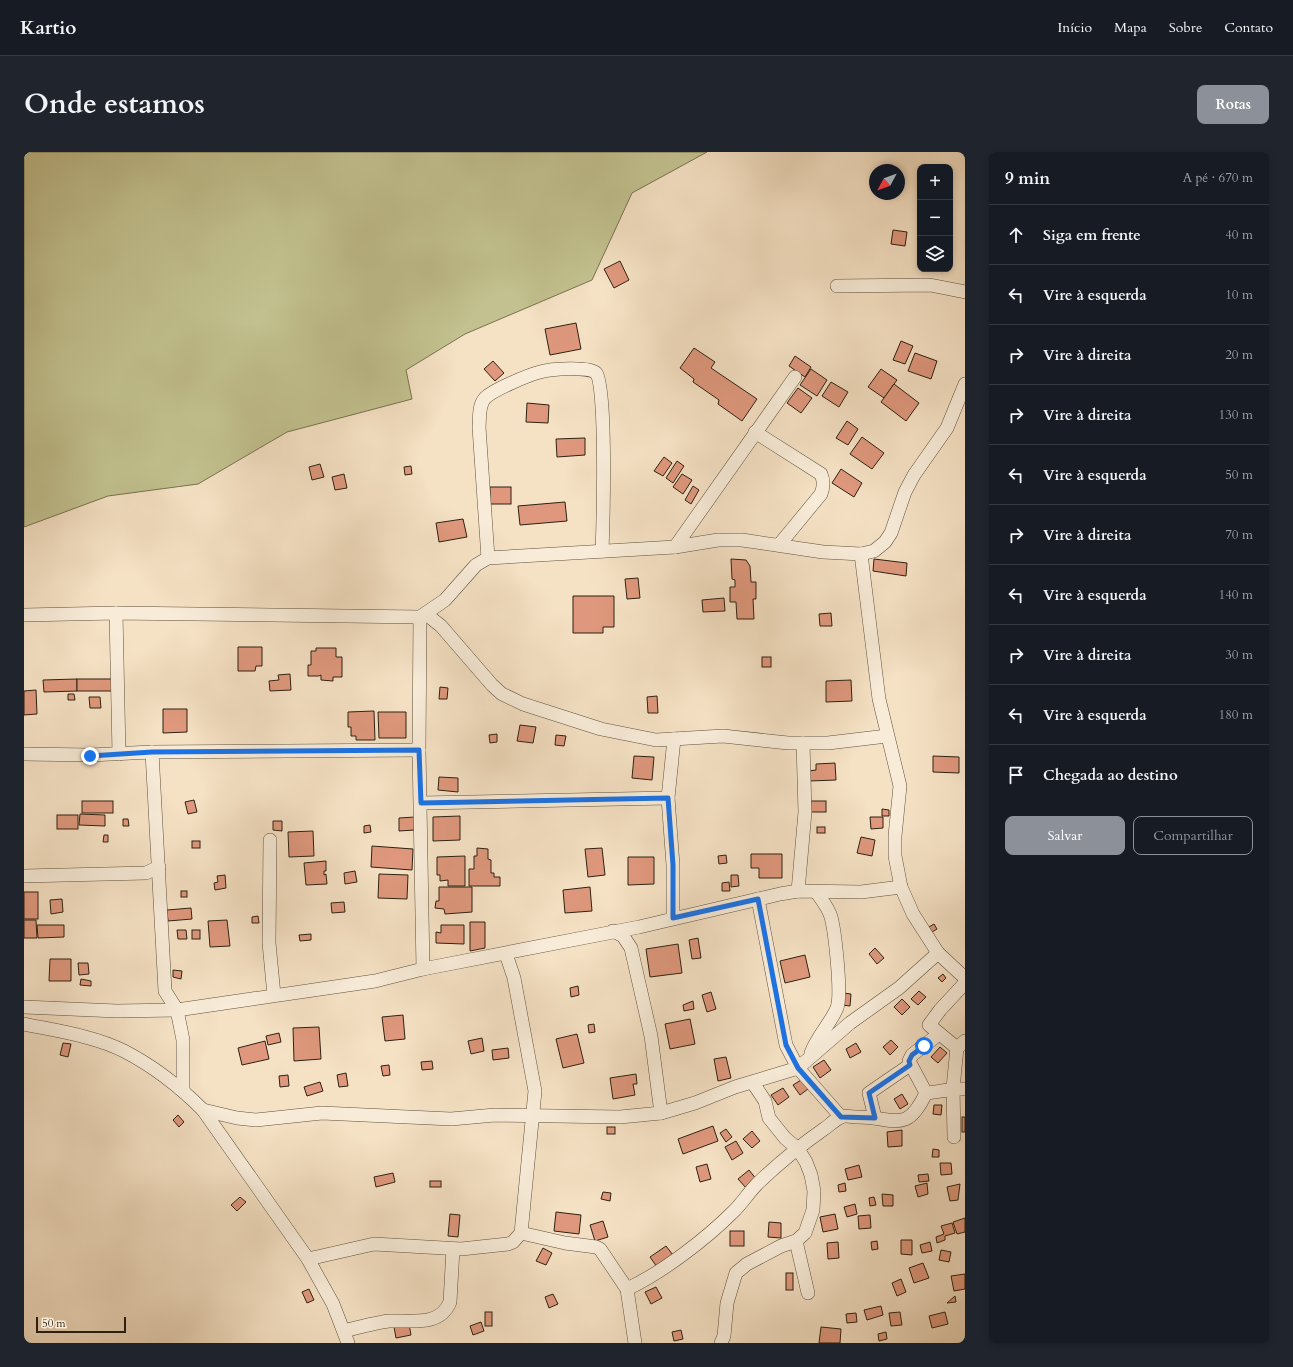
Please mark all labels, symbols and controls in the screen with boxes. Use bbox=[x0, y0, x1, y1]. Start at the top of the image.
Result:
text: Kartio bbox=[20, 15, 76, 41]
text: Início bbox=[1057, 18, 1092, 37]
text: Mapa bbox=[1114, 18, 1147, 37]
text: Sobre bbox=[1169, 18, 1202, 37]
text: Contato bbox=[1224, 18, 1273, 37]
text: Onde estamos bbox=[24, 85, 205, 123]
button: Rotas bbox=[1197, 85, 1269, 124]
north arrow bbox=[869, 164, 905, 200]
map controls bbox=[917, 164, 953, 272]
button: + bbox=[917, 164, 953, 200]
text: 9 min bbox=[1005, 167, 1050, 190]
text: A pé · 670 m bbox=[1183, 169, 1253, 187]
button: − bbox=[917, 200, 953, 236]
icon: ahead bbox=[1005, 224, 1027, 246]
text: Siga em frente bbox=[1043, 225, 1141, 245]
text: 40 m bbox=[1225, 226, 1253, 244]
button: layers bbox=[917, 236, 953, 272]
icon: left bbox=[1005, 284, 1027, 306]
text: Vire à esquerda bbox=[1043, 285, 1147, 305]
text: 10 m bbox=[1225, 286, 1253, 304]
icon: right bbox=[1005, 344, 1027, 366]
text: Vire à direita bbox=[1043, 345, 1131, 365]
text: 20 m bbox=[1225, 346, 1253, 364]
icon: right bbox=[1005, 404, 1027, 426]
text: Vire à direita bbox=[1043, 405, 1131, 425]
text: 130 m bbox=[1219, 406, 1253, 424]
icon: left bbox=[1005, 464, 1027, 486]
text: Vire à esquerda bbox=[1043, 465, 1147, 485]
text: 50 m bbox=[1225, 466, 1253, 484]
icon: right bbox=[1005, 524, 1027, 546]
text: Vire à direita bbox=[1043, 525, 1131, 545]
text: 70 m bbox=[1225, 526, 1253, 544]
icon: left bbox=[1005, 584, 1027, 606]
text: Vire à esquerda bbox=[1043, 585, 1147, 605]
text: 140 m bbox=[1219, 586, 1253, 604]
icon: right bbox=[1005, 644, 1027, 666]
text: Vire à direita bbox=[1043, 645, 1131, 665]
text: 30 m bbox=[1225, 646, 1253, 664]
icon: left bbox=[1005, 704, 1027, 726]
text: Vire à esquerda bbox=[1043, 705, 1147, 725]
text: 180 m bbox=[1219, 706, 1253, 724]
route end bbox=[81, 747, 99, 765]
icon: arrive bbox=[1005, 764, 1027, 786]
text: Chegada ao destino bbox=[1043, 765, 1178, 785]
button: Salvar bbox=[1005, 816, 1125, 855]
button: Compartilhar bbox=[1133, 816, 1253, 855]
route start bbox=[915, 1037, 933, 1055]
scale bar bbox=[36, 1315, 126, 1334]
text: 50 m bbox=[42, 1316, 66, 1331]

